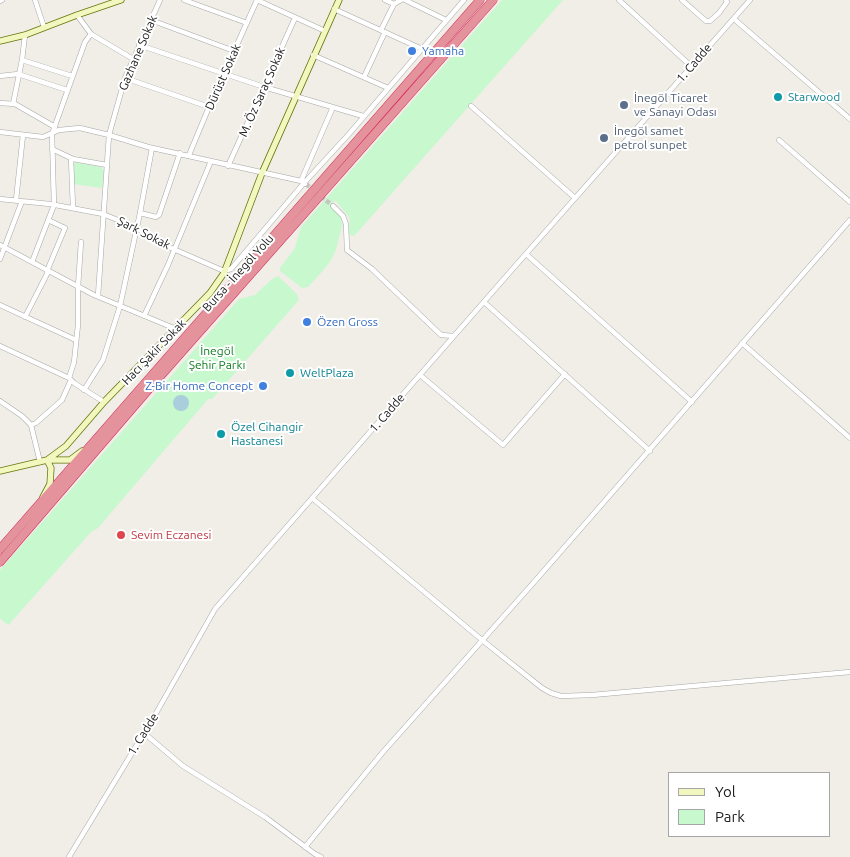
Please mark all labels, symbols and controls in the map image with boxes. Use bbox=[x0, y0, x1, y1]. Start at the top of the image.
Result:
street label: Gazhane Sokak bbox=[116, 13, 160, 93]
street label: 1. Cadde bbox=[673, 41, 715, 85]
street label: Dürüst Sokak bbox=[202, 42, 244, 112]
place label: Yamaha bbox=[422, 44, 464, 58]
street label: M. Öz Saraç Sokak bbox=[236, 45, 288, 139]
marker: Yamaha bbox=[406, 45, 418, 57]
place label: Starwood bbox=[788, 90, 840, 104]
place label: İnegöl Ticaret ve Sanayi Odası bbox=[634, 91, 717, 119]
marker: Starwood bbox=[772, 91, 784, 103]
marker: İnegöl Ticaret ve Sanayi Odası bbox=[618, 99, 630, 111]
place label: İnegöl samet petrol sunpet bbox=[614, 124, 687, 152]
marker: İnegöl samet petrol sunpet bbox=[598, 132, 610, 144]
street label: Şark Sokak bbox=[115, 214, 173, 252]
street label: Bursa - İnegöl Yolu bbox=[199, 231, 277, 315]
place label: Özen Gross bbox=[317, 315, 378, 329]
street label: Hacı Şakir Sokak bbox=[119, 316, 189, 388]
marker: Özen Gross bbox=[301, 316, 313, 328]
park label: İnegöl Şehir Parkı bbox=[189, 344, 245, 372]
place label: WeltPlaza bbox=[300, 366, 354, 380]
marker: WeltPlaza bbox=[284, 367, 296, 379]
place label: Z-Bir Home Concept bbox=[145, 379, 253, 393]
marker: Z-Bir Home Concept bbox=[257, 380, 269, 392]
street label: 1. Cadde bbox=[366, 391, 408, 435]
place label: Özel Cihangir Hastanesi bbox=[231, 420, 303, 448]
marker: Özel Cihangir Hastanesi bbox=[215, 428, 227, 440]
place label: Sevim Eczanesi bbox=[131, 528, 211, 542]
marker: Sevim Eczanesi bbox=[115, 529, 127, 541]
street label: 1. Cadde bbox=[125, 710, 161, 758]
legend bbox=[668, 772, 830, 837]
text: Yol bbox=[715, 783, 736, 800]
text: Park bbox=[715, 808, 745, 825]

